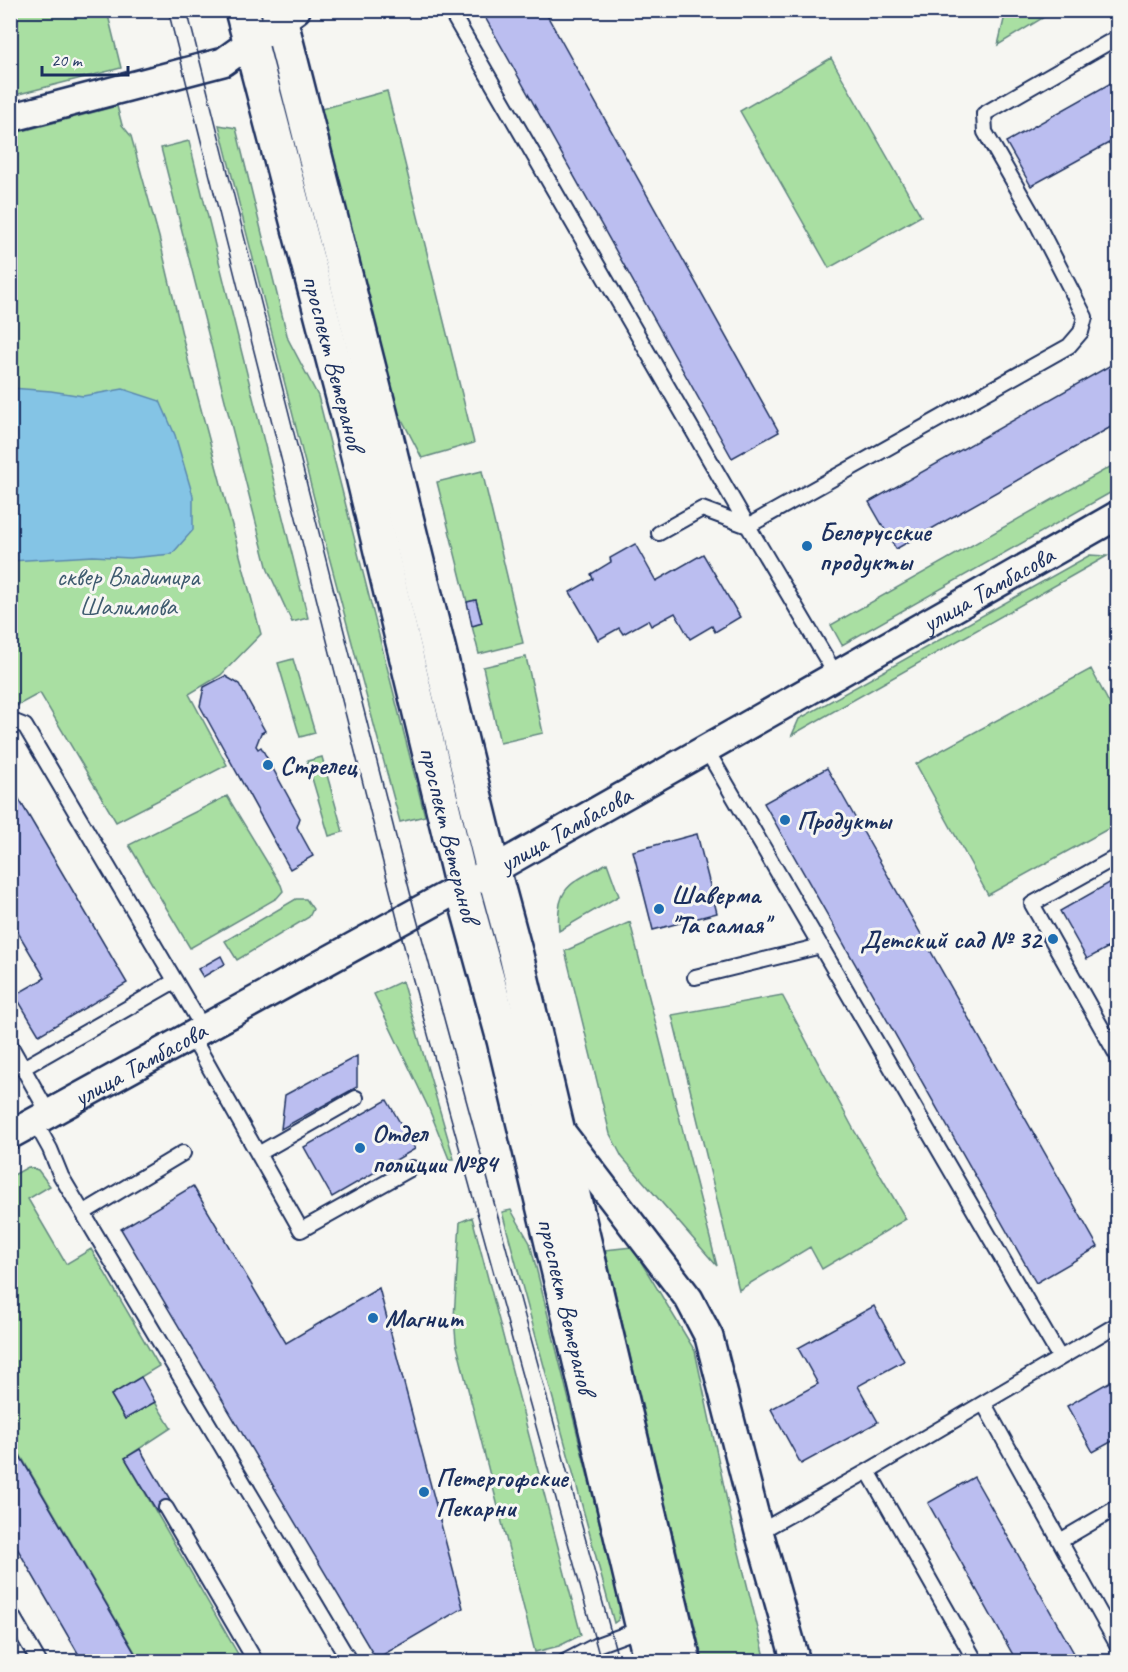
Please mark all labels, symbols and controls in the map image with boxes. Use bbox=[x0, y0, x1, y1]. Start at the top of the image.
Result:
scale bar bbox=[42, 39, 128, 77]
text: 20 m bbox=[51, 49, 84, 71]
street label: проспект Ветеранов bbox=[295, 271, 373, 459]
place label: Белорусские продукты bbox=[819, 515, 932, 578]
street label: улица Тамбасова bbox=[914, 538, 1061, 641]
marker: Белорусские продукты bbox=[800, 539, 814, 553]
park label: сквер Владимира Шалимова bbox=[56, 560, 201, 623]
street label: проспект Ветеранов bbox=[412, 743, 488, 932]
place label: Стрелец bbox=[280, 749, 358, 782]
marker: Стрелец bbox=[261, 758, 275, 772]
street label: улица Тамбасова bbox=[492, 778, 639, 881]
place label: Продукты bbox=[797, 804, 893, 837]
marker: Продукты bbox=[778, 813, 792, 827]
place label: Шаверма "Та самая" bbox=[671, 878, 775, 941]
marker: Шаверма "Та самая" bbox=[652, 902, 666, 916]
place label: Детский сад № 32 bbox=[860, 923, 1043, 956]
marker: Детский сад № 32 bbox=[1046, 932, 1060, 946]
street label: улица Тамбасова bbox=[66, 1014, 214, 1115]
place label: Отдел полиции №84 bbox=[372, 1117, 500, 1180]
marker: Отдел полиции №84 bbox=[353, 1141, 367, 1155]
street label: проспект Ветеранов bbox=[530, 1215, 604, 1403]
place label: Магнит bbox=[385, 1302, 465, 1335]
marker: Магнит bbox=[366, 1311, 380, 1325]
place label: Петергофские Пекарни bbox=[436, 1461, 570, 1524]
marker: Петергофские Пекарни bbox=[417, 1485, 431, 1499]

